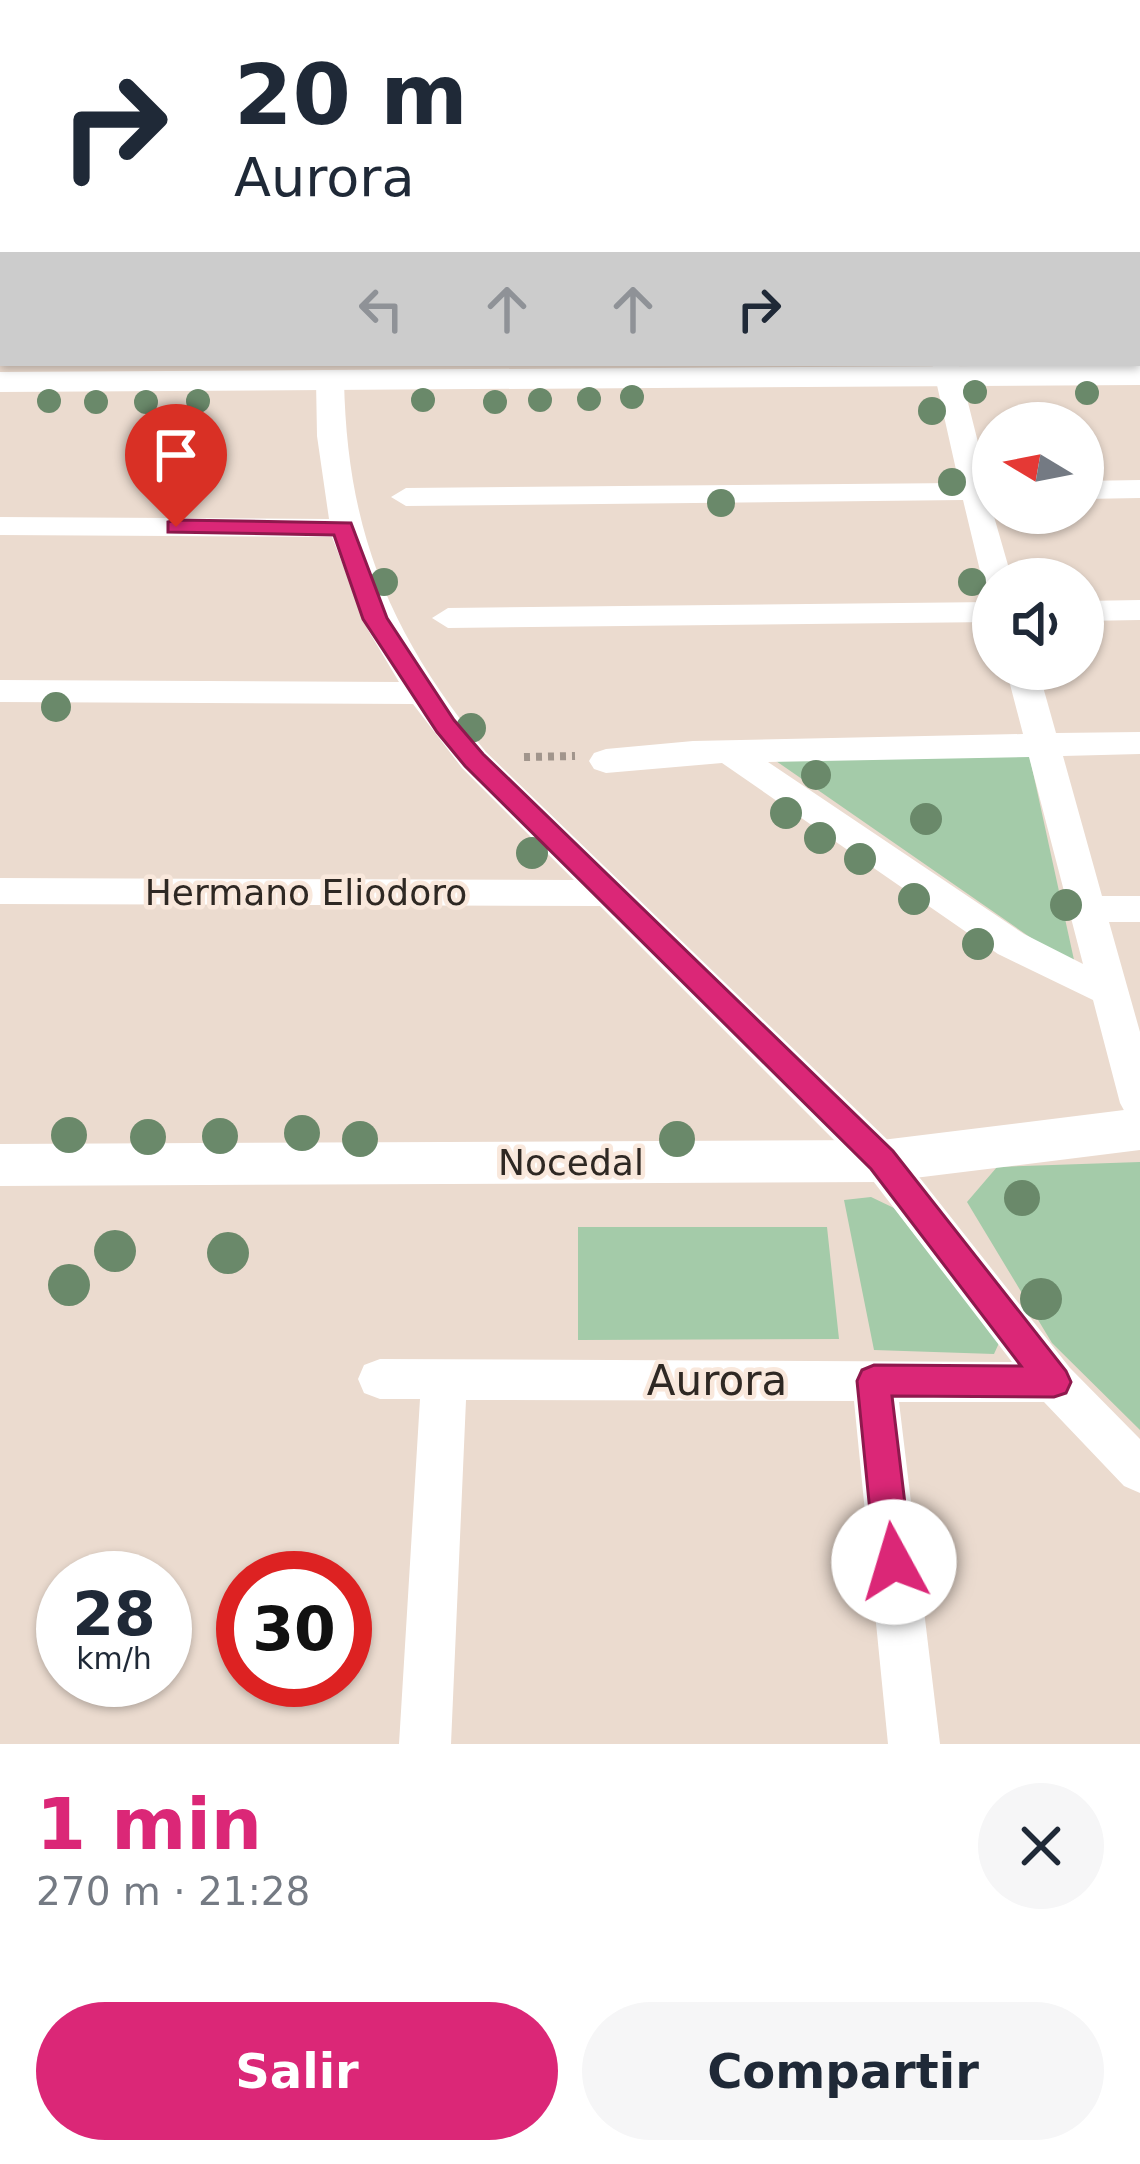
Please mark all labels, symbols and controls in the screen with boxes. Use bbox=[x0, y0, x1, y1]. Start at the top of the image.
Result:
text: 20 m bbox=[234, 46, 468, 144]
icon: right bbox=[36, 48, 192, 204]
text: Aurora bbox=[234, 146, 415, 209]
icon: left bbox=[348, 276, 414, 342]
icon: ahead bbox=[474, 276, 540, 342]
icon: ahead bbox=[600, 276, 666, 342]
icon: right bbox=[726, 276, 792, 342]
north arrow bbox=[972, 402, 1104, 534]
map controls bbox=[972, 402, 1104, 690]
pin bbox=[125, 404, 227, 527]
icon: arrive bbox=[143, 422, 209, 488]
button: sound bbox=[972, 558, 1104, 690]
street label: Hermano Eliodoro bbox=[145, 872, 467, 913]
street label: Nocedal bbox=[498, 1142, 644, 1183]
street label: Aurora bbox=[647, 1356, 787, 1405]
position arrow bbox=[831, 1499, 957, 1625]
speed limit sign: 30 bbox=[216, 1551, 372, 1707]
text: 28 bbox=[72, 1579, 156, 1649]
text: km/h bbox=[76, 1641, 152, 1676]
text: 1 min bbox=[36, 1782, 262, 1866]
button: close bbox=[978, 1783, 1104, 1909]
text: 270 m · 21:28 bbox=[36, 1869, 310, 1914]
button: Salir bbox=[36, 2002, 558, 2140]
button: Compartir bbox=[582, 2002, 1104, 2140]

